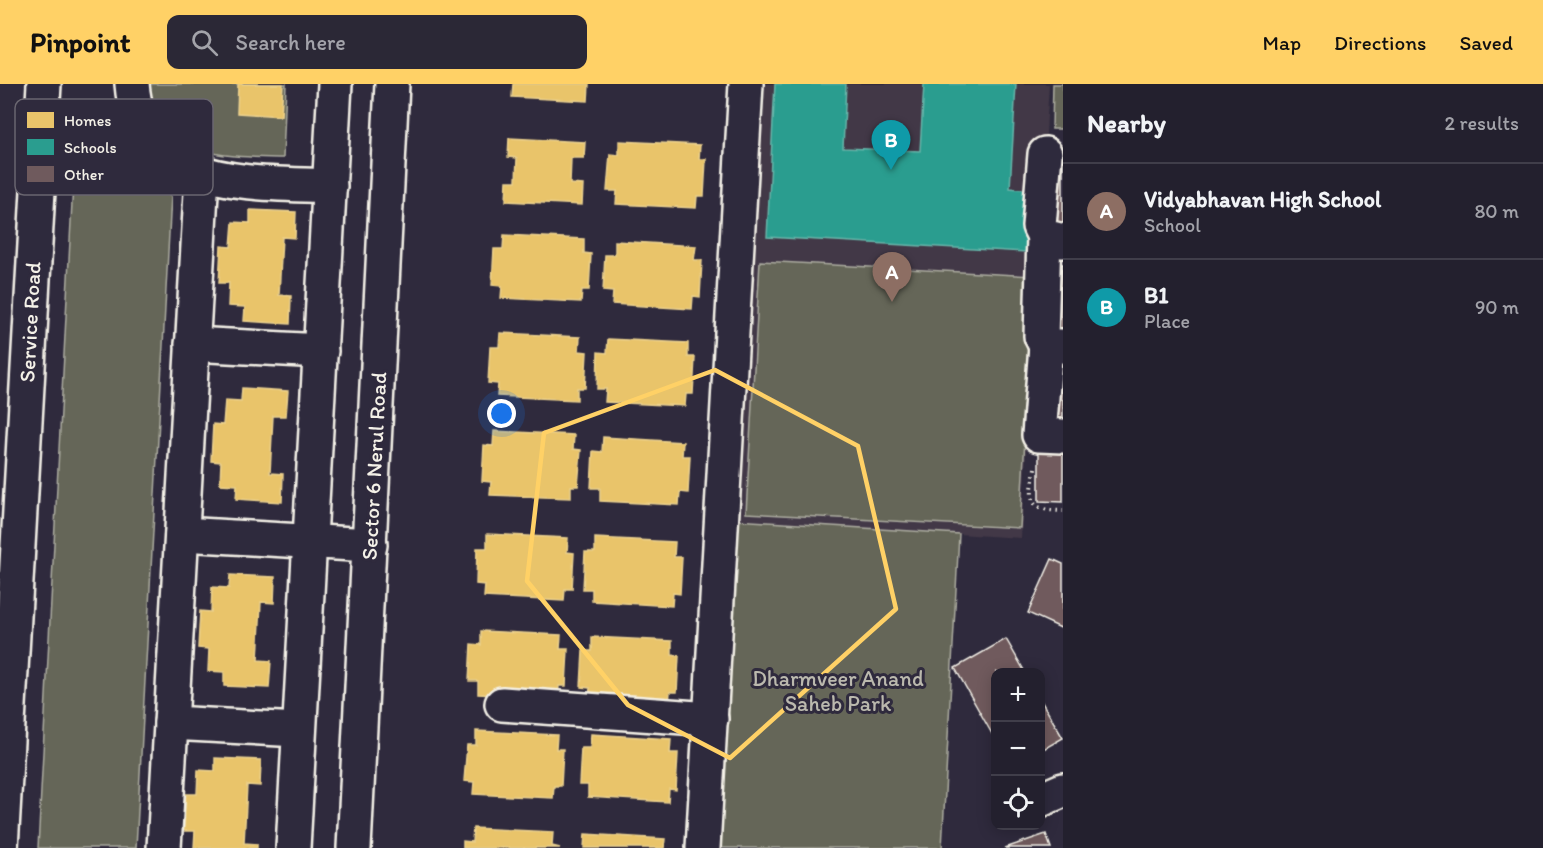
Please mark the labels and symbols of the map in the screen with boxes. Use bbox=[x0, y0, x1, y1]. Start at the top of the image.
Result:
legend bbox=[15, 99, 213, 195]
text: Homes bbox=[64, 111, 111, 130]
pin: B bbox=[872, 120, 910, 170]
text: Schools bbox=[64, 138, 117, 157]
text: Other bbox=[64, 165, 104, 184]
pin: A bbox=[872, 252, 912, 302]
street label: Service Road bbox=[13, 261, 47, 383]
street label: Sector 6 Nerul Road bbox=[356, 371, 392, 561]
your location bbox=[487, 399, 516, 428]
park label: Dharmveer Anand Saheb Park bbox=[752, 665, 924, 717]

